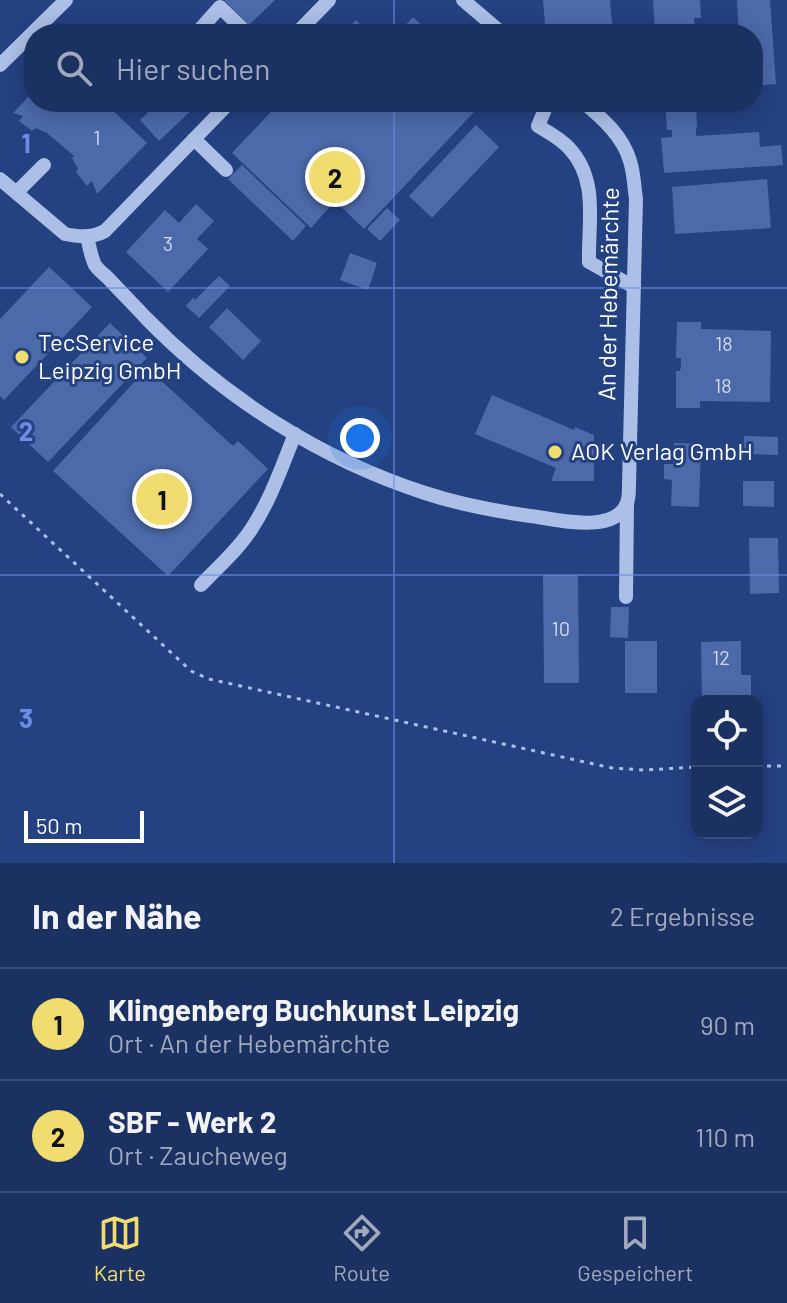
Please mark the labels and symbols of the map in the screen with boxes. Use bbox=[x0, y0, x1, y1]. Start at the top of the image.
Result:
house number: 1 bbox=[94, 125, 101, 149]
text: 1 bbox=[21, 127, 31, 158]
pin: 2 bbox=[309, 147, 361, 207]
street label: An der Hebemärchte bbox=[591, 187, 624, 401]
house number: 3 bbox=[163, 231, 173, 255]
place label: TecService Leipzig GmbH bbox=[38, 327, 182, 384]
house number: 18 bbox=[715, 331, 733, 355]
marker: TecService Leipzig GmbH bbox=[13, 348, 31, 366]
house number: 18 bbox=[714, 373, 732, 397]
text: 2 bbox=[19, 415, 33, 446]
your location bbox=[340, 418, 380, 458]
place label: AOK Verlag GmbH bbox=[571, 436, 753, 465]
marker: AOK Verlag GmbH bbox=[546, 443, 564, 461]
pin: 1 bbox=[136, 469, 188, 529]
house number: 10 bbox=[552, 616, 570, 640]
house number: 12 bbox=[712, 645, 730, 669]
text: 3 bbox=[19, 702, 33, 733]
scale bar bbox=[24, 807, 144, 843]

